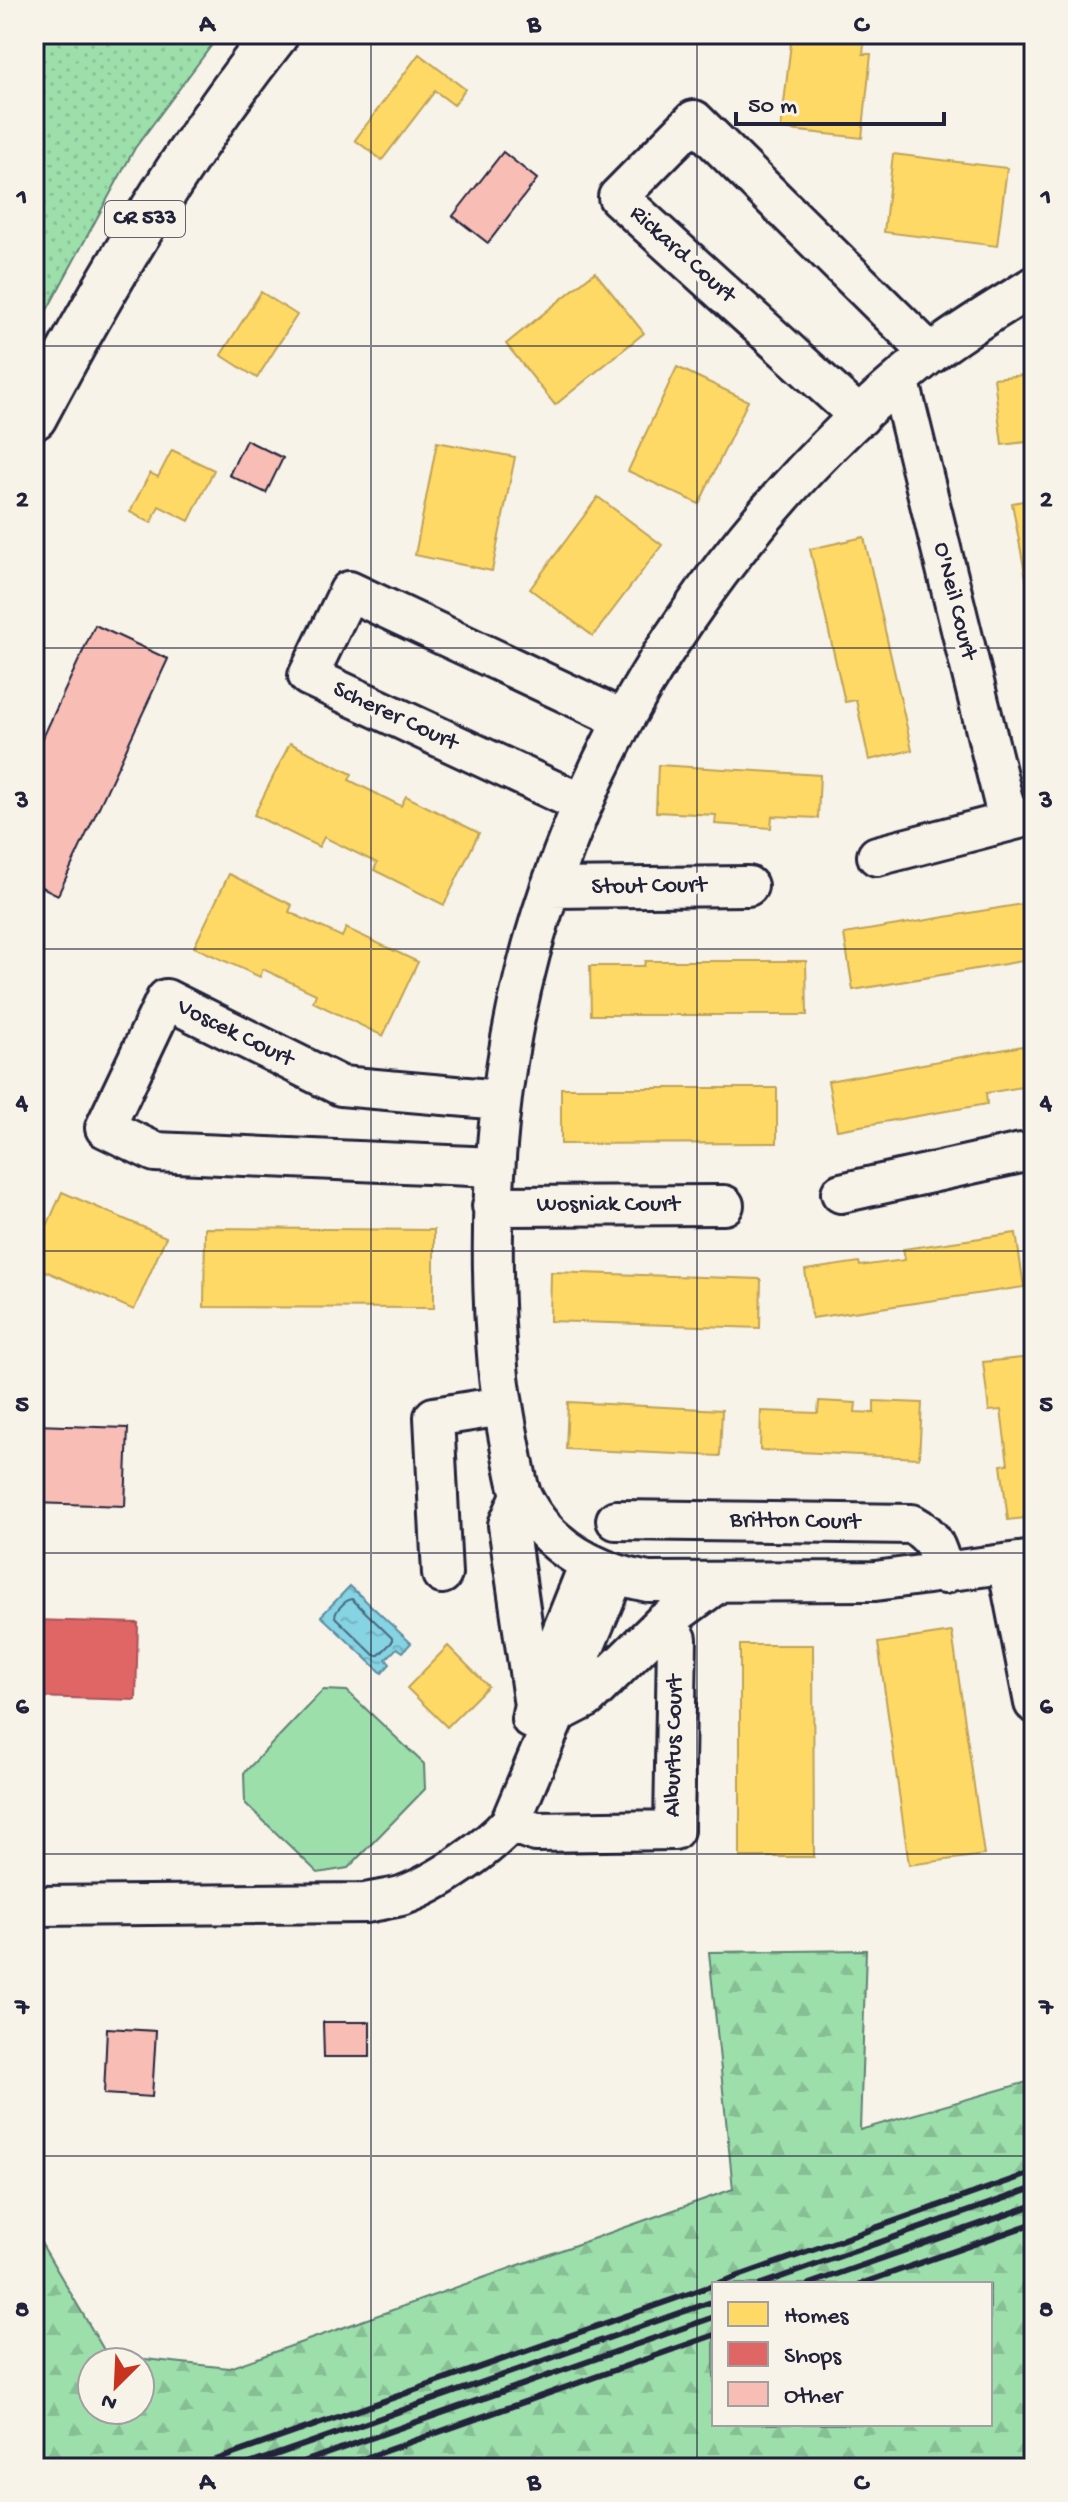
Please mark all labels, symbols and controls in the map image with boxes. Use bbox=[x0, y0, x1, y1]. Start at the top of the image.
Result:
text: A bbox=[198, 11, 216, 42]
text: B bbox=[526, 11, 542, 42]
text: C bbox=[854, 11, 871, 42]
scale bar bbox=[736, 76, 944, 126]
text: 50 m bbox=[748, 93, 797, 122]
text: 1 bbox=[16, 184, 27, 215]
text: 1 bbox=[1040, 184, 1051, 215]
street label: Rickard Court bbox=[623, 200, 743, 312]
road number: CR 533 bbox=[105, 201, 185, 237]
text: 2 bbox=[16, 486, 29, 517]
text: 2 bbox=[1040, 486, 1053, 517]
street label: O'Neil Court bbox=[925, 539, 983, 665]
street label: Scherer Court bbox=[328, 675, 464, 760]
text: 3 bbox=[14, 787, 29, 818]
text: 3 bbox=[1038, 787, 1053, 818]
street label: Stout Court bbox=[591, 871, 709, 903]
street label: Voscek Court bbox=[171, 993, 300, 1076]
text: 4 bbox=[15, 1089, 29, 1120]
text: 4 bbox=[1039, 1089, 1053, 1120]
street label: Wosniak Court bbox=[536, 1191, 682, 1220]
text: 5 bbox=[15, 1391, 29, 1422]
text: 5 bbox=[1039, 1391, 1053, 1422]
street label: Britton Court bbox=[729, 1506, 863, 1538]
street label: Alburtus Court bbox=[659, 1672, 691, 1817]
text: 6 bbox=[15, 1693, 29, 1724]
text: 6 bbox=[1039, 1693, 1053, 1724]
text: 7 bbox=[13, 1994, 30, 2025]
text: 7 bbox=[1037, 1994, 1054, 2025]
legend bbox=[712, 2282, 992, 2426]
text: 8 bbox=[15, 2296, 29, 2327]
text: 8 bbox=[1039, 2296, 1053, 2327]
text: Homes bbox=[784, 2303, 850, 2332]
text: Shops bbox=[784, 2343, 842, 2372]
north arrow bbox=[76, 2346, 156, 2426]
text: Other bbox=[784, 2383, 845, 2412]
text: N bbox=[98, 2386, 121, 2415]
text: A bbox=[198, 2469, 216, 2500]
text: B bbox=[526, 2469, 542, 2500]
text: C bbox=[854, 2469, 871, 2500]

